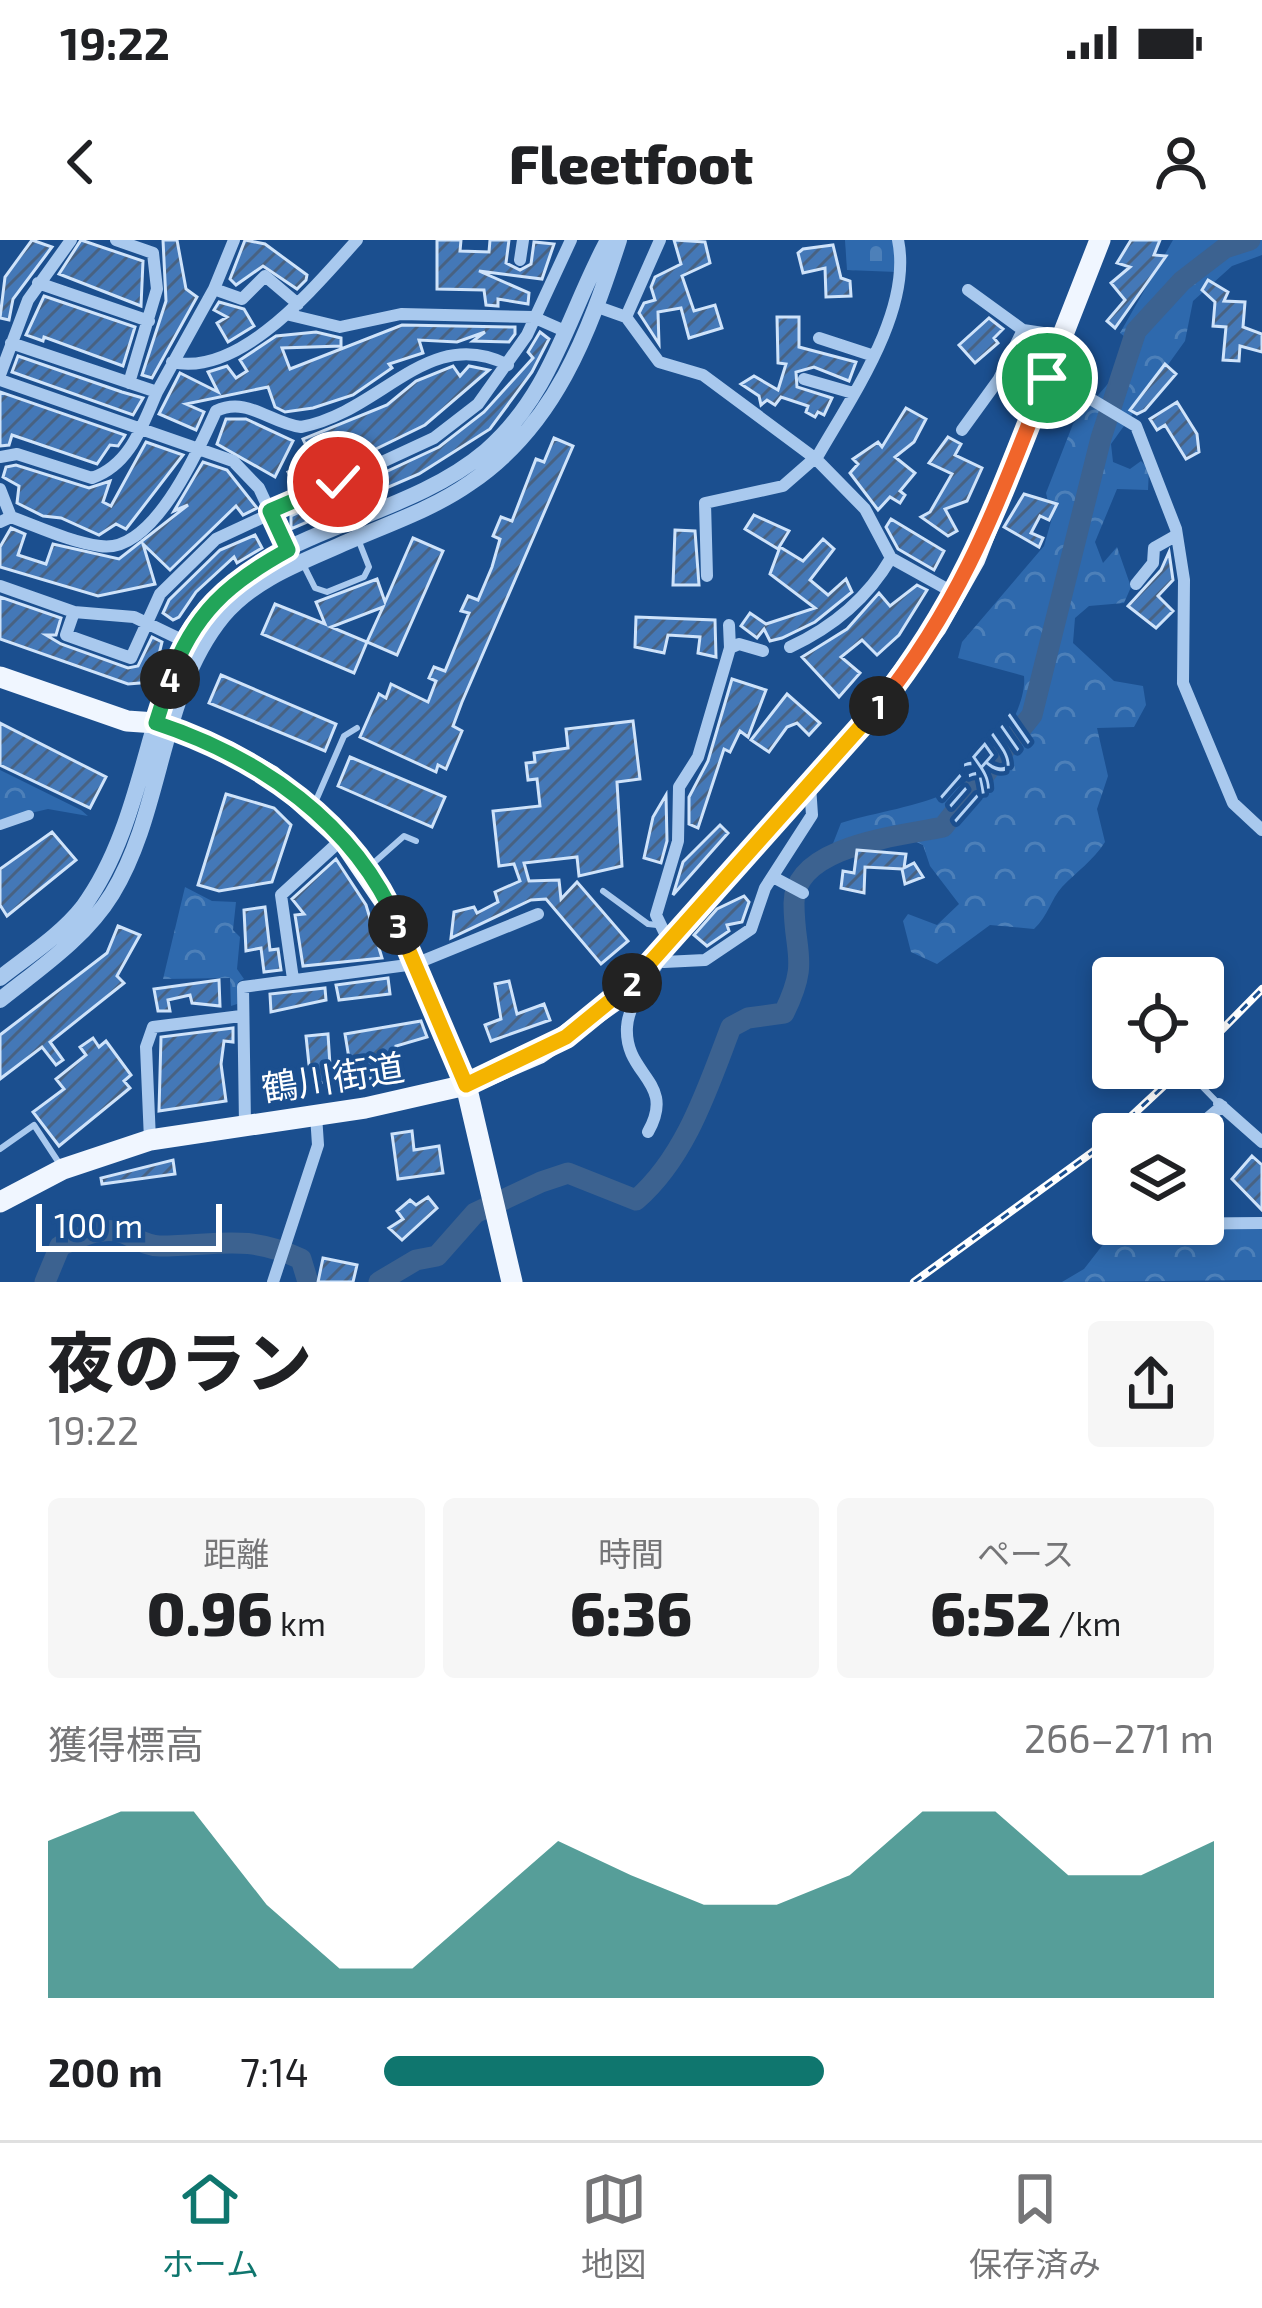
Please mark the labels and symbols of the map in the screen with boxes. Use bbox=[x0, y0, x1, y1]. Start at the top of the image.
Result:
pin bbox=[996, 327, 1098, 429]
pin bbox=[287, 431, 389, 533]
pin: 4 bbox=[140, 649, 200, 709]
pin: 1 bbox=[849, 676, 909, 736]
water label: 三沢川 bbox=[925, 707, 1040, 830]
pin: 3 bbox=[368, 895, 428, 955]
pin: 2 bbox=[602, 953, 662, 1013]
street label: 鶴川街道 bbox=[258, 1044, 407, 1109]
scale bar bbox=[36, 1198, 222, 1251]

